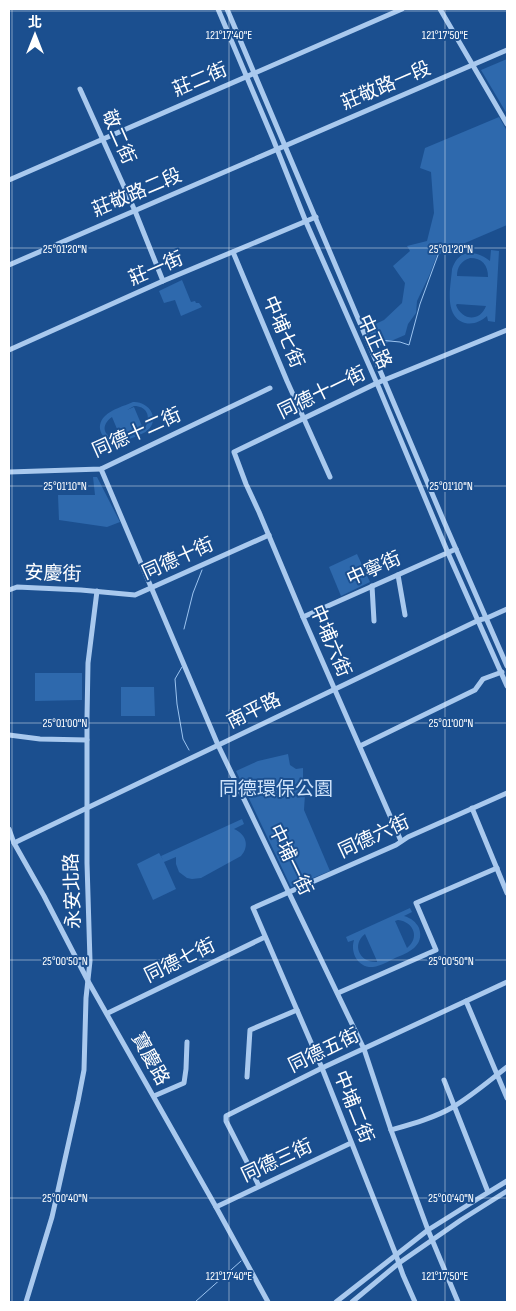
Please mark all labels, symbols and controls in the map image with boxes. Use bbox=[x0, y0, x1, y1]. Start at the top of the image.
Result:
north arrow bbox=[10, 10, 60, 60]
text: 北 bbox=[28, 14, 42, 31]
text: 121°17'40"E bbox=[206, 28, 252, 43]
text: 121°17'50"E bbox=[422, 28, 468, 43]
street label: 莊敬路一段 bbox=[338, 57, 434, 115]
street label: 莊二街 bbox=[169, 58, 231, 102]
street label: 敬二街 bbox=[96, 106, 140, 168]
street label: 莊敬路二段 bbox=[89, 164, 185, 222]
text: 25°01'20"N bbox=[43, 242, 87, 257]
text: 25°01'20"N bbox=[429, 242, 473, 257]
street label: 莊一街 bbox=[125, 247, 187, 291]
street label: 中埔七街 bbox=[258, 293, 308, 371]
street label: 中正路 bbox=[352, 311, 396, 373]
street label: 同德十一街 bbox=[274, 362, 370, 424]
street label: 同德十二街 bbox=[89, 403, 185, 463]
text: 25°01'10"N bbox=[43, 479, 87, 494]
text: 25°01'10"N bbox=[429, 479, 473, 494]
street label: 同德十街 bbox=[139, 533, 217, 585]
street label: 中寧街 bbox=[343, 547, 405, 591]
street label: 安慶街 bbox=[24, 562, 82, 586]
street label: 中埔六街 bbox=[305, 602, 355, 680]
street label: 南平路 bbox=[223, 688, 285, 734]
text: 25°01'00"N bbox=[43, 716, 87, 731]
text: 25°01'00"N bbox=[429, 716, 473, 731]
park label: 同德環保公園 bbox=[219, 778, 333, 801]
street label: 同德六街 bbox=[335, 811, 413, 863]
street label: 中埔一街 bbox=[263, 821, 317, 899]
street label: 永安北路 bbox=[60, 853, 86, 929]
street label: 同德七街 bbox=[141, 934, 219, 988]
text: 25°00'50"N bbox=[42, 954, 88, 969]
text: 25°00'50"N bbox=[428, 954, 474, 969]
street label: 同德五街 bbox=[285, 1024, 363, 1078]
street label: 寶慶路 bbox=[126, 1028, 174, 1090]
street label: 中埔二街 bbox=[328, 1067, 378, 1147]
street label: 同德三街 bbox=[238, 1135, 316, 1187]
text: 25°00'40"N bbox=[42, 1191, 88, 1206]
text: 25°00'40"N bbox=[428, 1191, 474, 1206]
text: 121°17'40"E bbox=[206, 1269, 252, 1284]
text: 121°17'50"E bbox=[422, 1269, 468, 1284]

